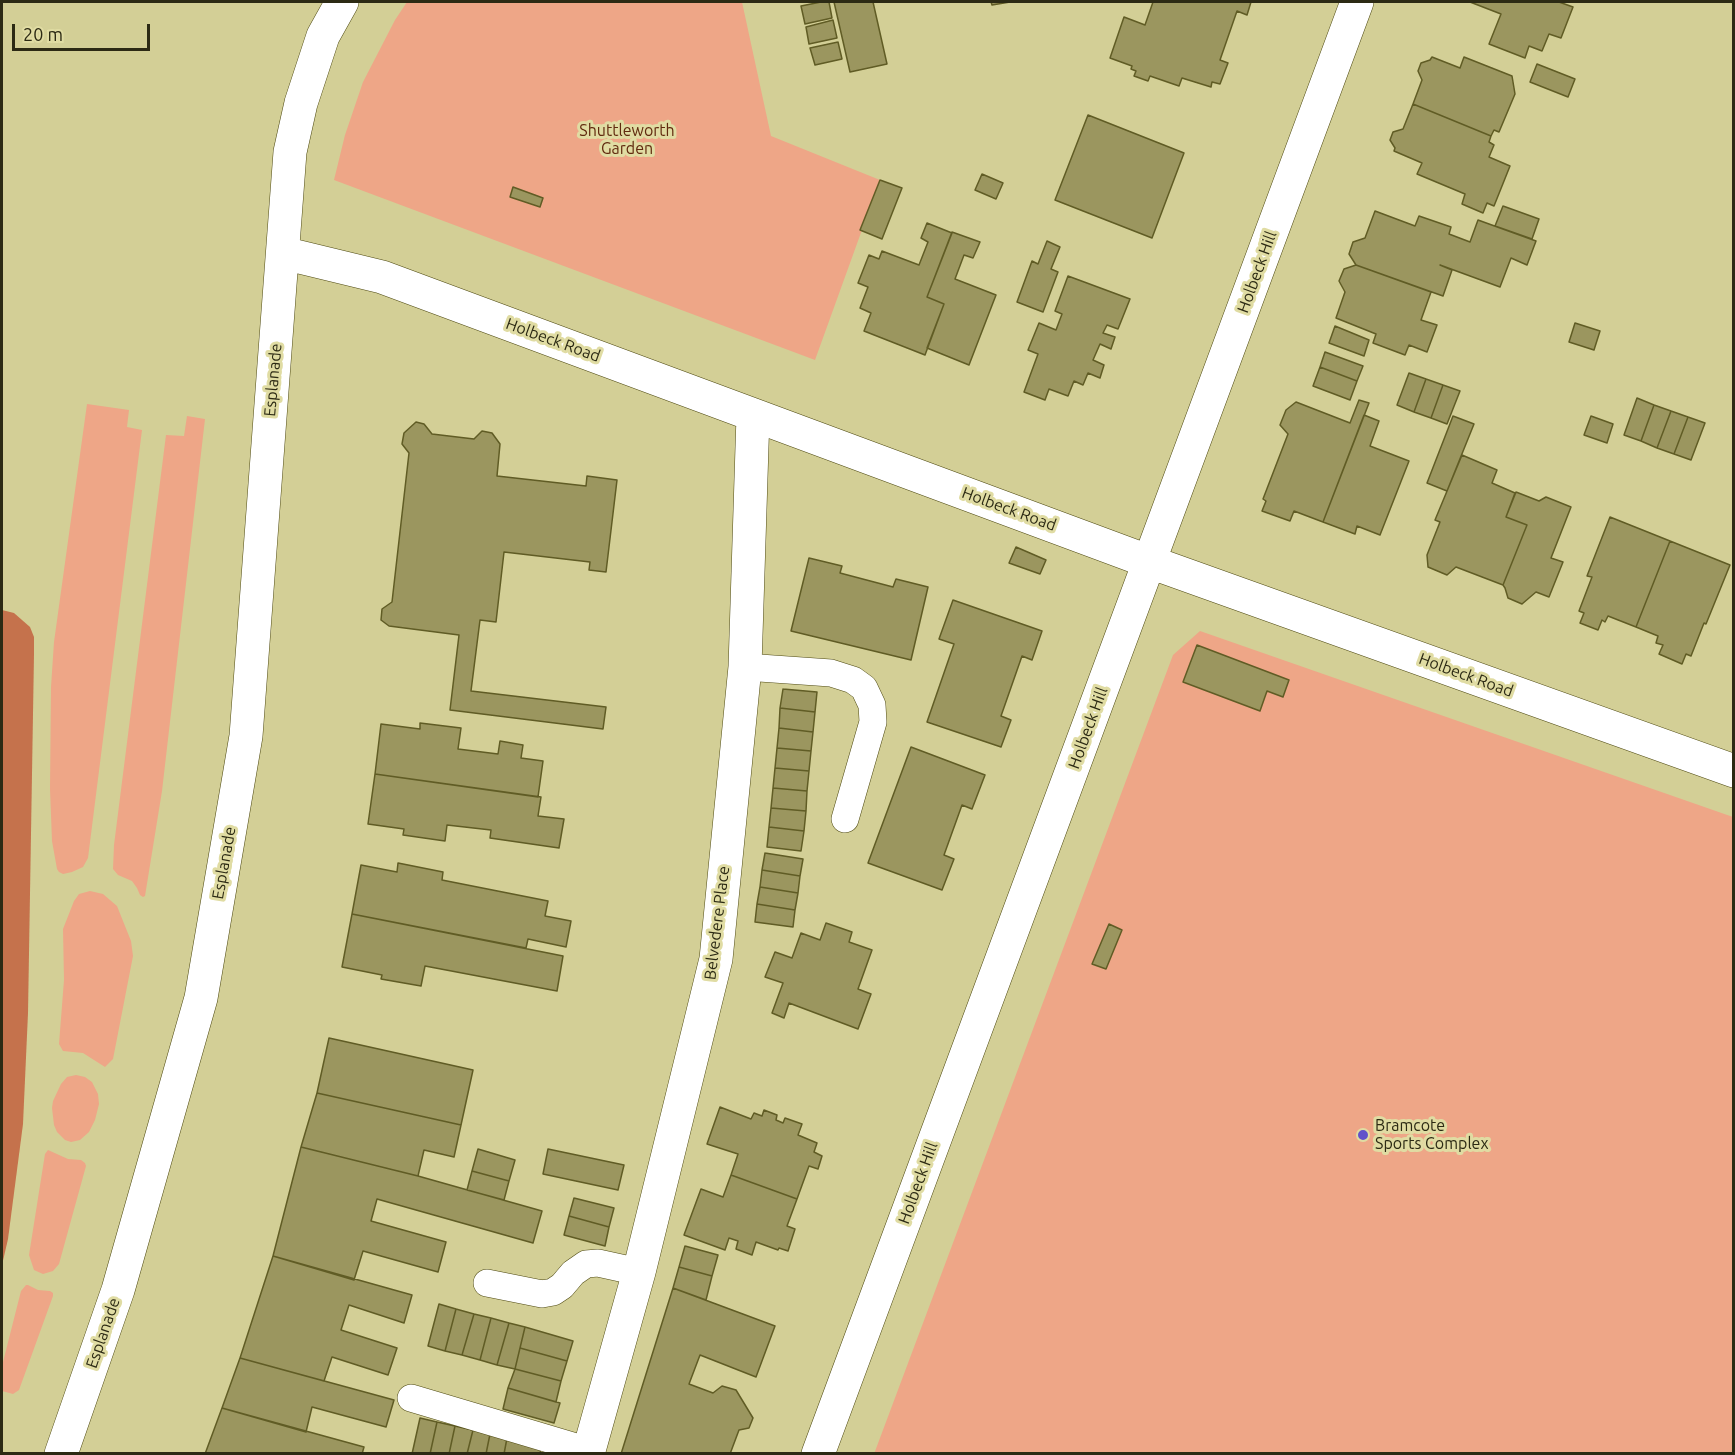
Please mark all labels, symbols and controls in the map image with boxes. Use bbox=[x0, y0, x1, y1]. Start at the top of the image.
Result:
scale bar bbox=[15, 12, 153, 50]
text: 20 m bbox=[23, 24, 63, 44]
park label: Shuttleworth Garden bbox=[579, 121, 675, 159]
street label: Holbeck Hill bbox=[1233, 229, 1281, 315]
street label: Holbeck Road bbox=[503, 314, 603, 366]
street label: Esplanade bbox=[260, 343, 286, 417]
street label: Holbeck Road bbox=[959, 483, 1059, 535]
street label: Holbeck Road bbox=[1416, 649, 1516, 701]
street label: Holbeck Hill bbox=[1064, 685, 1112, 771]
street label: Esplanade bbox=[208, 825, 240, 901]
street label: Belvedere Place bbox=[700, 865, 734, 981]
place label: Bramcote Sports Complex bbox=[1375, 1116, 1488, 1154]
marker: Bramcote Sports Complex bbox=[1356, 1128, 1370, 1142]
street label: Holbeck Hill bbox=[894, 1140, 942, 1226]
street label: Esplanade bbox=[82, 1295, 124, 1371]

